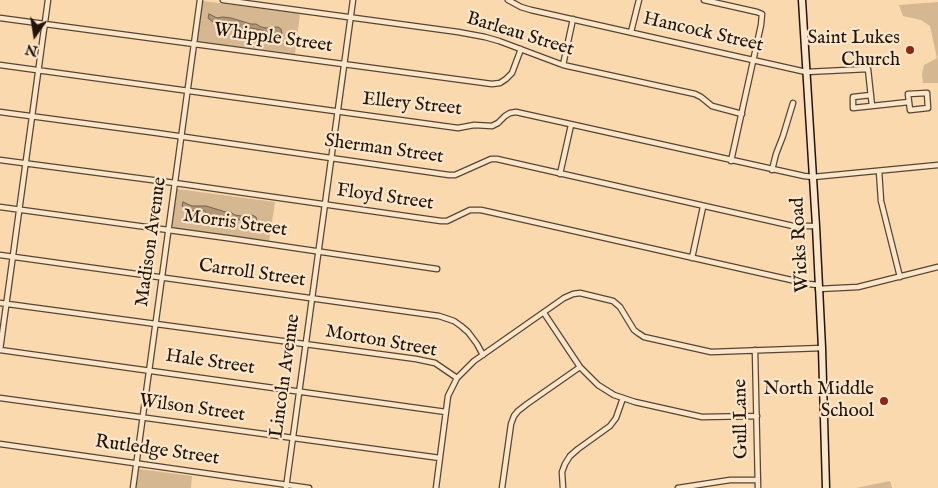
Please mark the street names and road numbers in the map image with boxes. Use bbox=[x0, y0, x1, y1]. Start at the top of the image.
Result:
street label: Barleau Street bbox=[464, 8, 576, 62]
street label: Hancock Street bbox=[641, 8, 765, 58]
street label: Whipple Street bbox=[212, 19, 334, 59]
street label: Ellery Street bbox=[361, 88, 463, 122]
street label: Sherman Street bbox=[323, 130, 445, 170]
street label: Madison Avenue bbox=[132, 176, 172, 308]
street label: Floyd Street bbox=[335, 180, 435, 216]
street label: Wicks Road bbox=[787, 197, 815, 293]
street label: Morris Street bbox=[181, 205, 289, 243]
street label: Carroll Street bbox=[197, 255, 307, 293]
street label: Lincoln Avenue bbox=[266, 313, 306, 439]
street label: Morton Street bbox=[323, 321, 439, 363]
street label: Hale Street bbox=[164, 345, 256, 381]
street label: Gull Lane bbox=[730, 379, 754, 459]
street label: Wilson Street bbox=[138, 390, 246, 428]
street label: Rutledge Street bbox=[93, 431, 221, 471]

